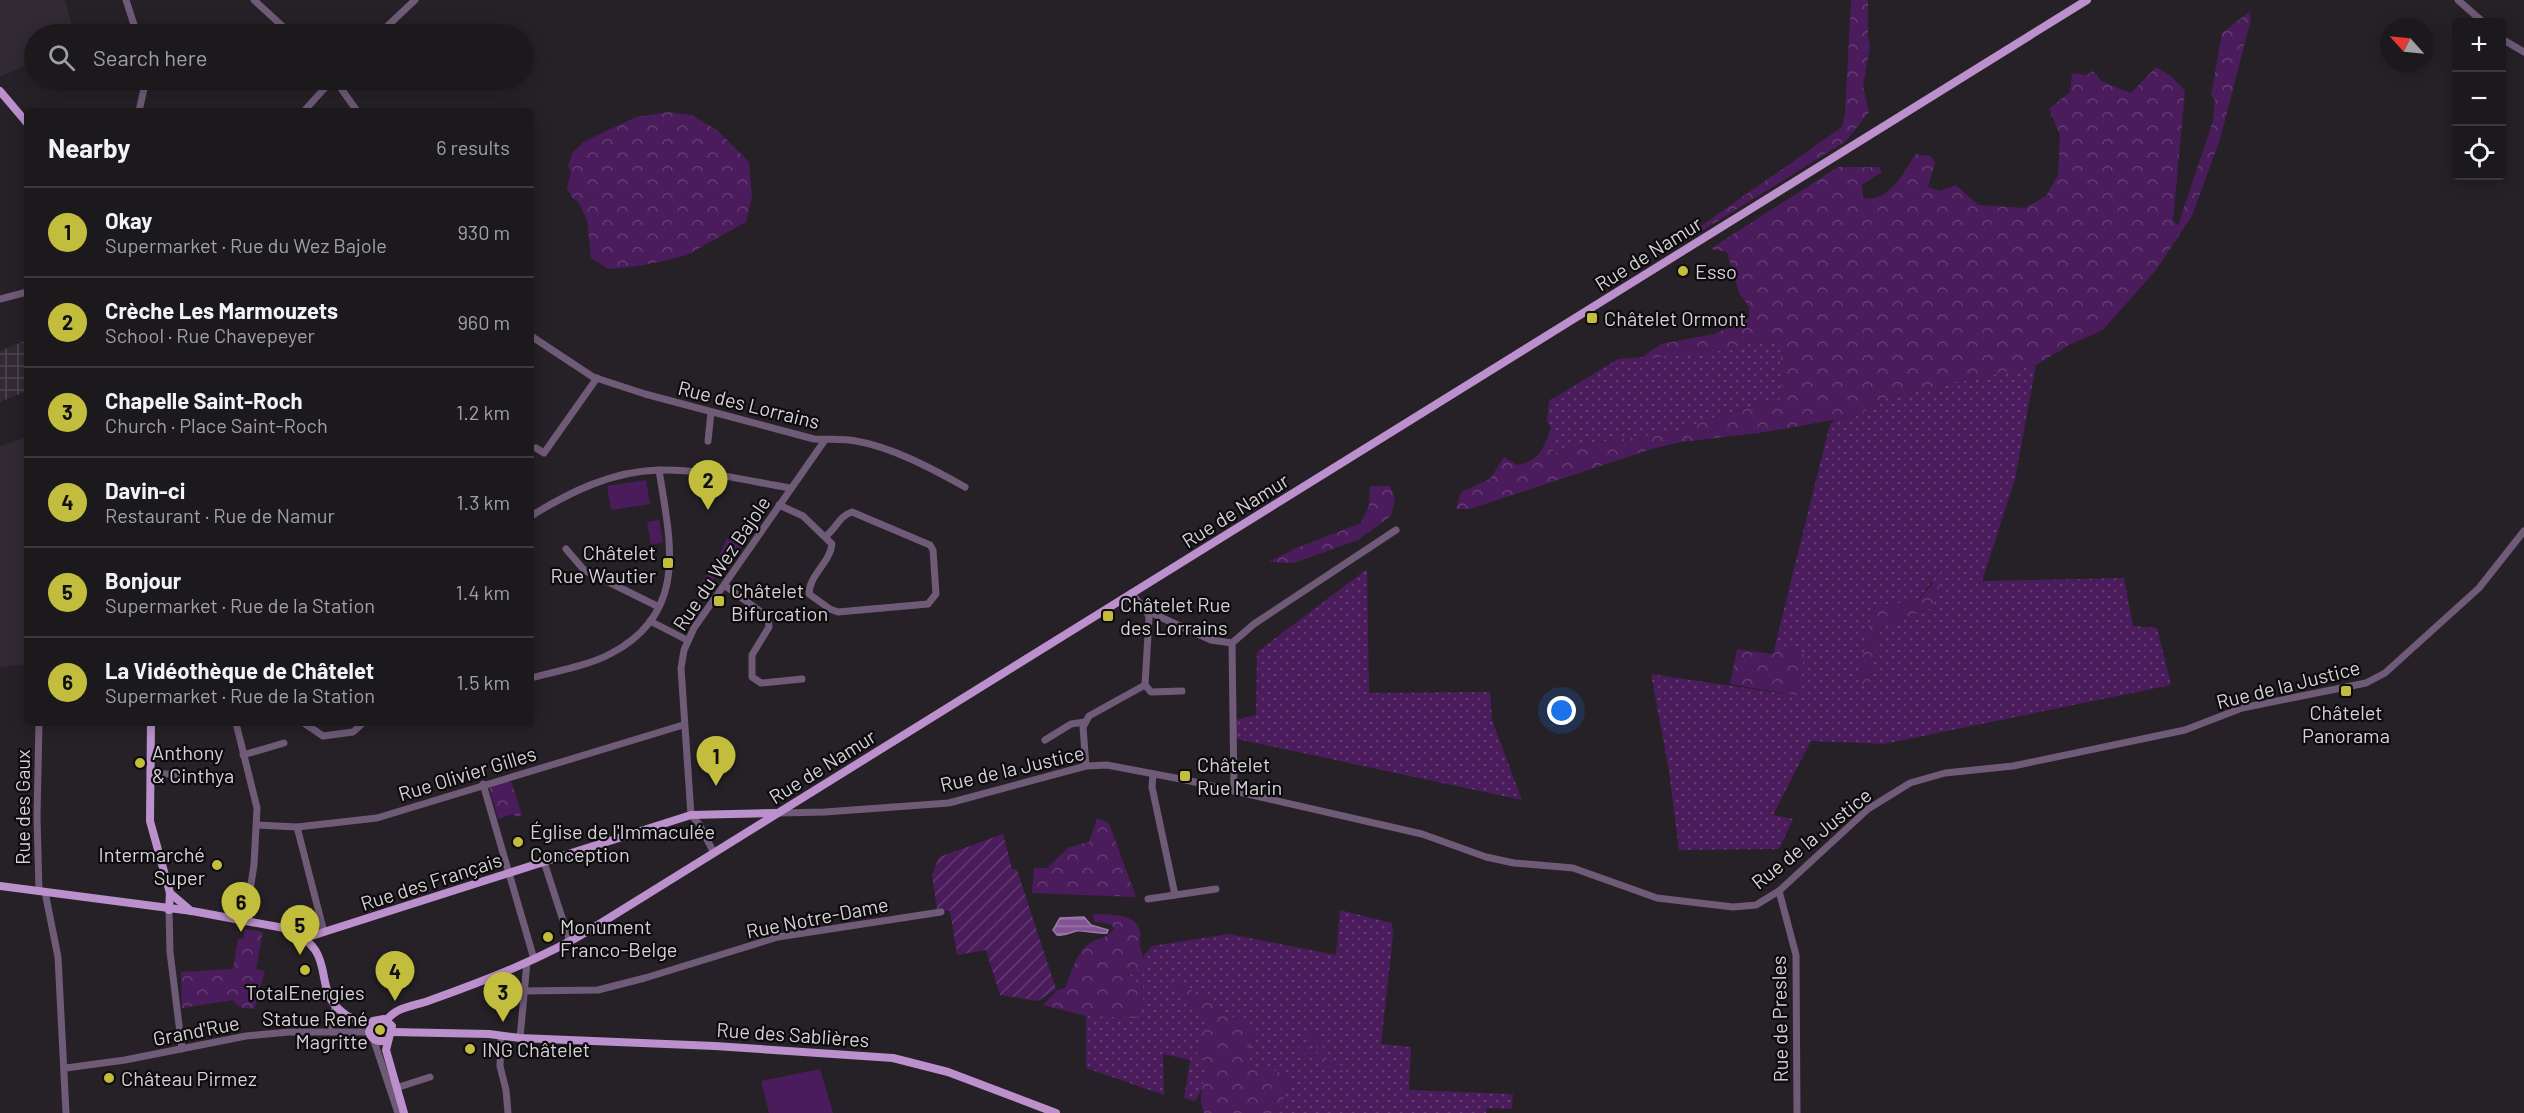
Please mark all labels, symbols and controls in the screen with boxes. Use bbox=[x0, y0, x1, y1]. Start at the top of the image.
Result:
north arrow bbox=[2380, 18, 2434, 72]
map controls bbox=[2452, 18, 2506, 180]
button: + bbox=[2452, 18, 2506, 72]
search box bbox=[24, 24, 534, 90]
icon: search bbox=[45, 41, 78, 74]
text: Search here bbox=[93, 44, 207, 70]
button: − bbox=[2452, 72, 2506, 126]
button: locate bbox=[2452, 126, 2506, 180]
text: Nearby bbox=[48, 132, 130, 163]
text: 6 results bbox=[436, 135, 510, 159]
text: Okay bbox=[105, 207, 152, 233]
street label: Rue de Namur bbox=[1590, 211, 1706, 295]
text: 1 bbox=[64, 220, 71, 244]
text: 930 m bbox=[457, 220, 510, 244]
text: Supermarket · Rue du Wez Bajole bbox=[105, 233, 387, 257]
place label: Esso bbox=[1695, 259, 1737, 283]
marker: Esso bbox=[1676, 264, 1690, 278]
text: Crèche Les Marmouzets bbox=[105, 297, 338, 323]
place label: Châtelet Ormont bbox=[1604, 306, 1746, 330]
text: 2 bbox=[62, 310, 73, 334]
text: 960 m bbox=[457, 310, 510, 334]
marker: Châtelet Ormont bbox=[1585, 311, 1599, 325]
text: School · Rue Chavepeyer bbox=[105, 323, 315, 347]
street label: Rue des Lorrains bbox=[676, 375, 822, 433]
text: Chapelle Saint-Roch bbox=[105, 387, 303, 413]
text: 3 bbox=[62, 400, 73, 424]
text: 1.2 km bbox=[456, 400, 510, 424]
text: Church · Place Saint-Roch bbox=[105, 413, 328, 437]
pin: 2 bbox=[688, 460, 728, 510]
street label: Rue de Namur bbox=[1177, 468, 1293, 552]
text: Davin-ci bbox=[105, 477, 185, 503]
text: 4 bbox=[61, 490, 74, 514]
text: 1.3 km bbox=[457, 490, 510, 514]
street label: Rue du Wez Bajole bbox=[667, 491, 775, 635]
text: Restaurant · Rue de Namur bbox=[105, 503, 335, 527]
place label: Châtelet Rue Wautier bbox=[551, 540, 656, 587]
marker: Châtelet Rue Wautier bbox=[661, 556, 675, 570]
text: Bonjour bbox=[105, 567, 181, 593]
place label: Châtelet Bifurcation bbox=[731, 578, 828, 625]
text: 5 bbox=[62, 580, 73, 604]
text: 1.4 km bbox=[456, 580, 510, 604]
place label: Châtelet Rue des Lorrains bbox=[1120, 592, 1231, 639]
text: Supermarket · Rue de la Station bbox=[105, 593, 375, 617]
marker: Châtelet Bifurcation bbox=[712, 594, 726, 608]
marker: Châtelet Rue des Lorrains bbox=[1101, 609, 1115, 623]
street label: Rue de la Justice bbox=[2214, 655, 2362, 713]
text: La Vidéothèque de Châtelet bbox=[105, 657, 374, 683]
text: 6 bbox=[62, 670, 73, 694]
text: 1.5 km bbox=[457, 670, 510, 694]
text: Supermarket · Rue de la Station bbox=[105, 683, 375, 707]
marker: Châtelet Panorama bbox=[2339, 684, 2353, 698]
your location bbox=[1547, 696, 1576, 725]
place label: Châtelet Panorama bbox=[2302, 700, 2390, 747]
street label: Rue de Namur bbox=[764, 724, 880, 808]
pin: 1 bbox=[696, 736, 736, 786]
place label: Anthony & Cinthya bbox=[152, 740, 234, 787]
street label: Rue de la Justice bbox=[938, 740, 1086, 796]
street label: Rue Olivier Gilles bbox=[395, 741, 539, 805]
street label: Rue des Gaux bbox=[10, 749, 34, 865]
place label: Châtelet Rue Marin bbox=[1197, 752, 1282, 799]
marker: Anthony & Cinthya bbox=[133, 756, 147, 770]
marker: Châtelet Rue Marin bbox=[1178, 769, 1192, 783]
street label: Rue de la Justice bbox=[1746, 782, 1876, 894]
place label: Église de l'Immaculée Conception bbox=[530, 819, 715, 866]
marker: Église de l'Immaculée Conception bbox=[511, 835, 525, 849]
place label: Intermarché Super bbox=[98, 842, 205, 889]
street label: Rue des Français bbox=[357, 847, 505, 915]
marker: Intermarché Super bbox=[210, 858, 224, 872]
pin: 6 bbox=[222, 882, 260, 932]
street label: Rue Notre-Dame bbox=[744, 891, 890, 943]
pin: 5 bbox=[280, 906, 320, 955]
place label: Monument Franco-Belge bbox=[560, 914, 678, 961]
marker: Monument Franco-Belge bbox=[541, 930, 555, 944]
pin: 4 bbox=[376, 952, 414, 1001]
street label: Rue de Presles bbox=[1766, 955, 1792, 1083]
marker: TotalEnergies bbox=[298, 963, 312, 977]
pin: 3 bbox=[484, 972, 522, 1022]
place label: TotalEnergies bbox=[245, 980, 365, 1004]
place label: Statue René Magritte bbox=[262, 1006, 368, 1053]
street label: Grand'Rue bbox=[151, 1010, 241, 1050]
street label: Rue des Sablières bbox=[716, 1017, 870, 1051]
marker: Statue René Magritte bbox=[373, 1023, 387, 1037]
place label: ING Châtelet bbox=[482, 1037, 590, 1061]
marker: ING Châtelet bbox=[463, 1042, 477, 1056]
place label: Château Pirmez bbox=[121, 1066, 257, 1090]
marker: Château Pirmez bbox=[102, 1071, 116, 1085]

